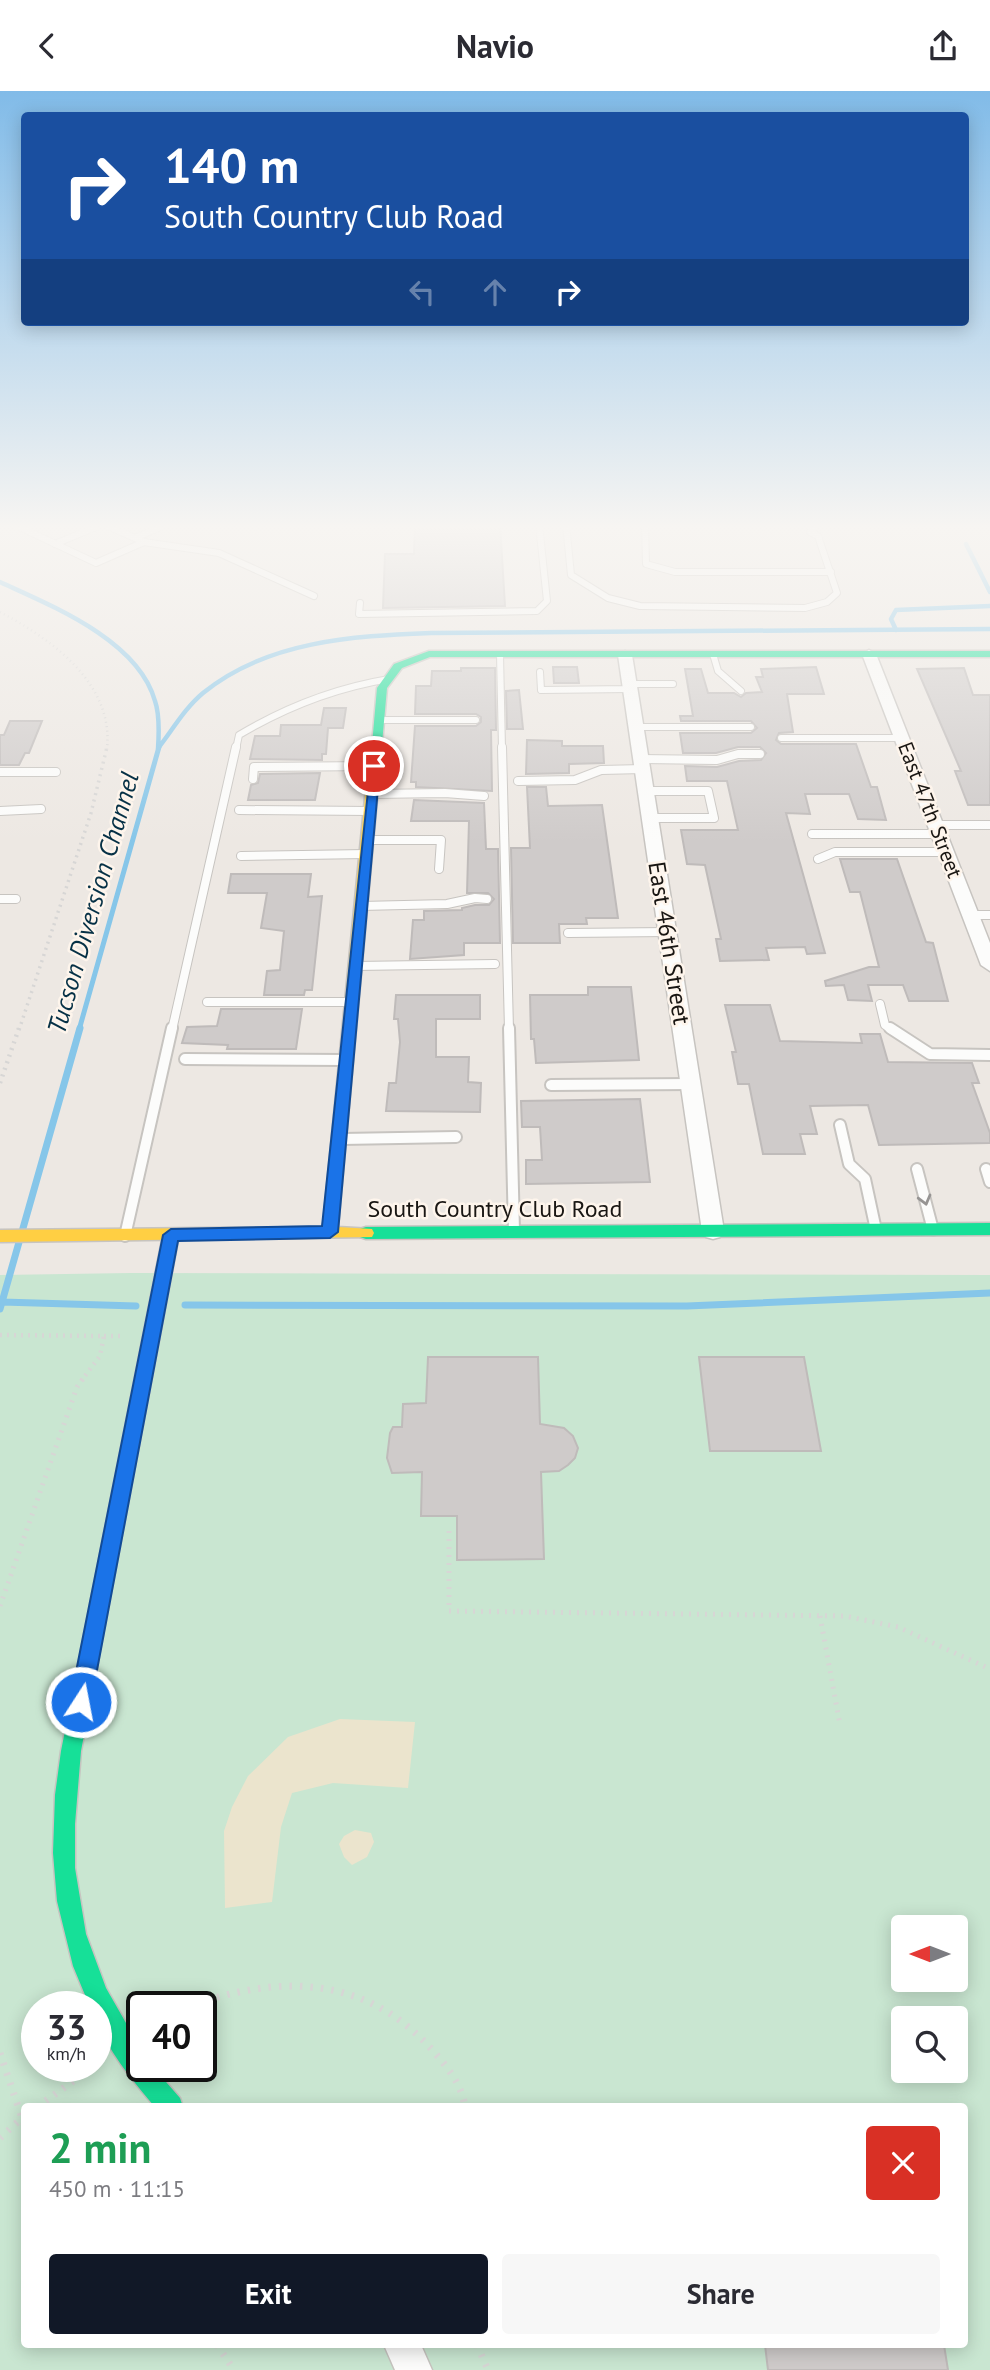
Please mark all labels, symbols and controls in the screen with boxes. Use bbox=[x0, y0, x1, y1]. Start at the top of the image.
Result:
text: Navio bbox=[456, 25, 534, 67]
icon: back bbox=[28, 27, 66, 65]
icon: share bbox=[924, 27, 962, 65]
text: 140 m bbox=[164, 133, 299, 197]
icon: right bbox=[49, 140, 140, 231]
text: South Country Club Road bbox=[164, 195, 504, 237]
icon: left bbox=[403, 273, 441, 311]
icon: ahead bbox=[476, 273, 514, 311]
icon: right bbox=[549, 273, 587, 311]
pin bbox=[344, 736, 404, 796]
street label: East 47th Street bbox=[892, 738, 969, 882]
icon: arrive bbox=[355, 747, 393, 785]
water label: Tucson Diversion Channel bbox=[39, 768, 146, 1038]
street label: East 46th Street bbox=[641, 859, 698, 1027]
street label: South Country Club Road bbox=[368, 1193, 622, 1224]
one-way arrow bbox=[917, 1194, 931, 1206]
position arrow bbox=[44, 1665, 118, 1739]
north arrow bbox=[891, 1915, 968, 1991]
map controls bbox=[891, 1915, 968, 2083]
speed limit sign: 40 bbox=[126, 1991, 217, 2082]
text: 33 bbox=[47, 2004, 86, 2050]
button: search bbox=[891, 2006, 968, 2083]
text: km/h bbox=[47, 2042, 86, 2065]
text: 2 min bbox=[49, 2120, 151, 2175]
button: close bbox=[866, 2126, 940, 2200]
text: 450 m · 11:15 bbox=[49, 2174, 185, 2203]
button: Exit bbox=[49, 2254, 488, 2334]
button: Share bbox=[502, 2254, 940, 2334]

